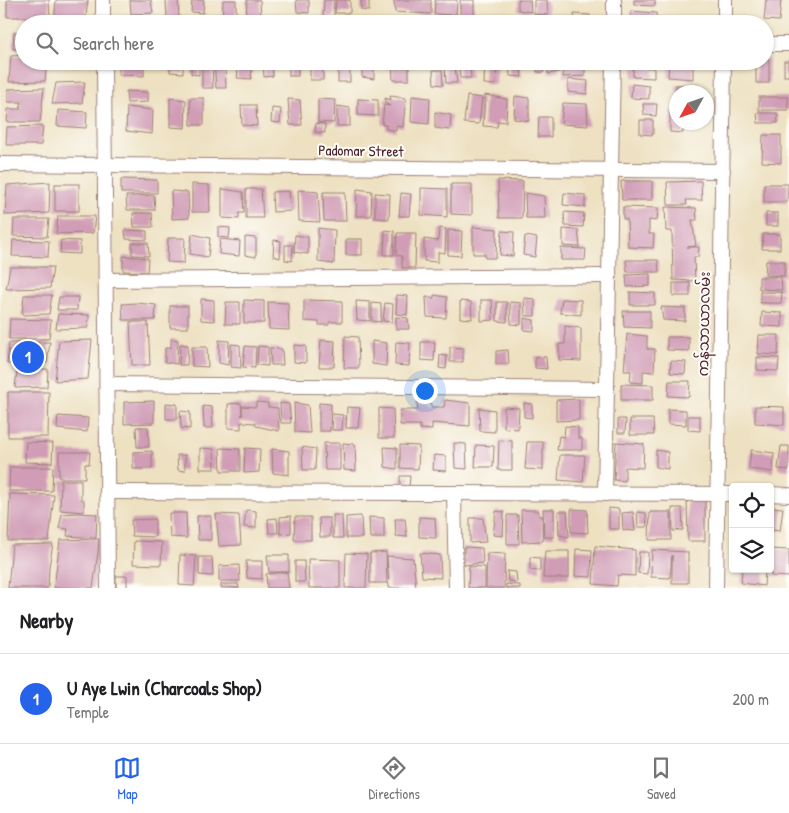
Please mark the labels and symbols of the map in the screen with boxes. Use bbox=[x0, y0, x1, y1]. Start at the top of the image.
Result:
north arrow bbox=[669, 85, 714, 130]
street label: Padomar Street bbox=[318, 139, 405, 162]
street label: ကန်သာယာလမ်း bbox=[692, 271, 717, 377]
pin: 1 bbox=[12, 338, 44, 376]
your location bbox=[412, 378, 438, 404]

